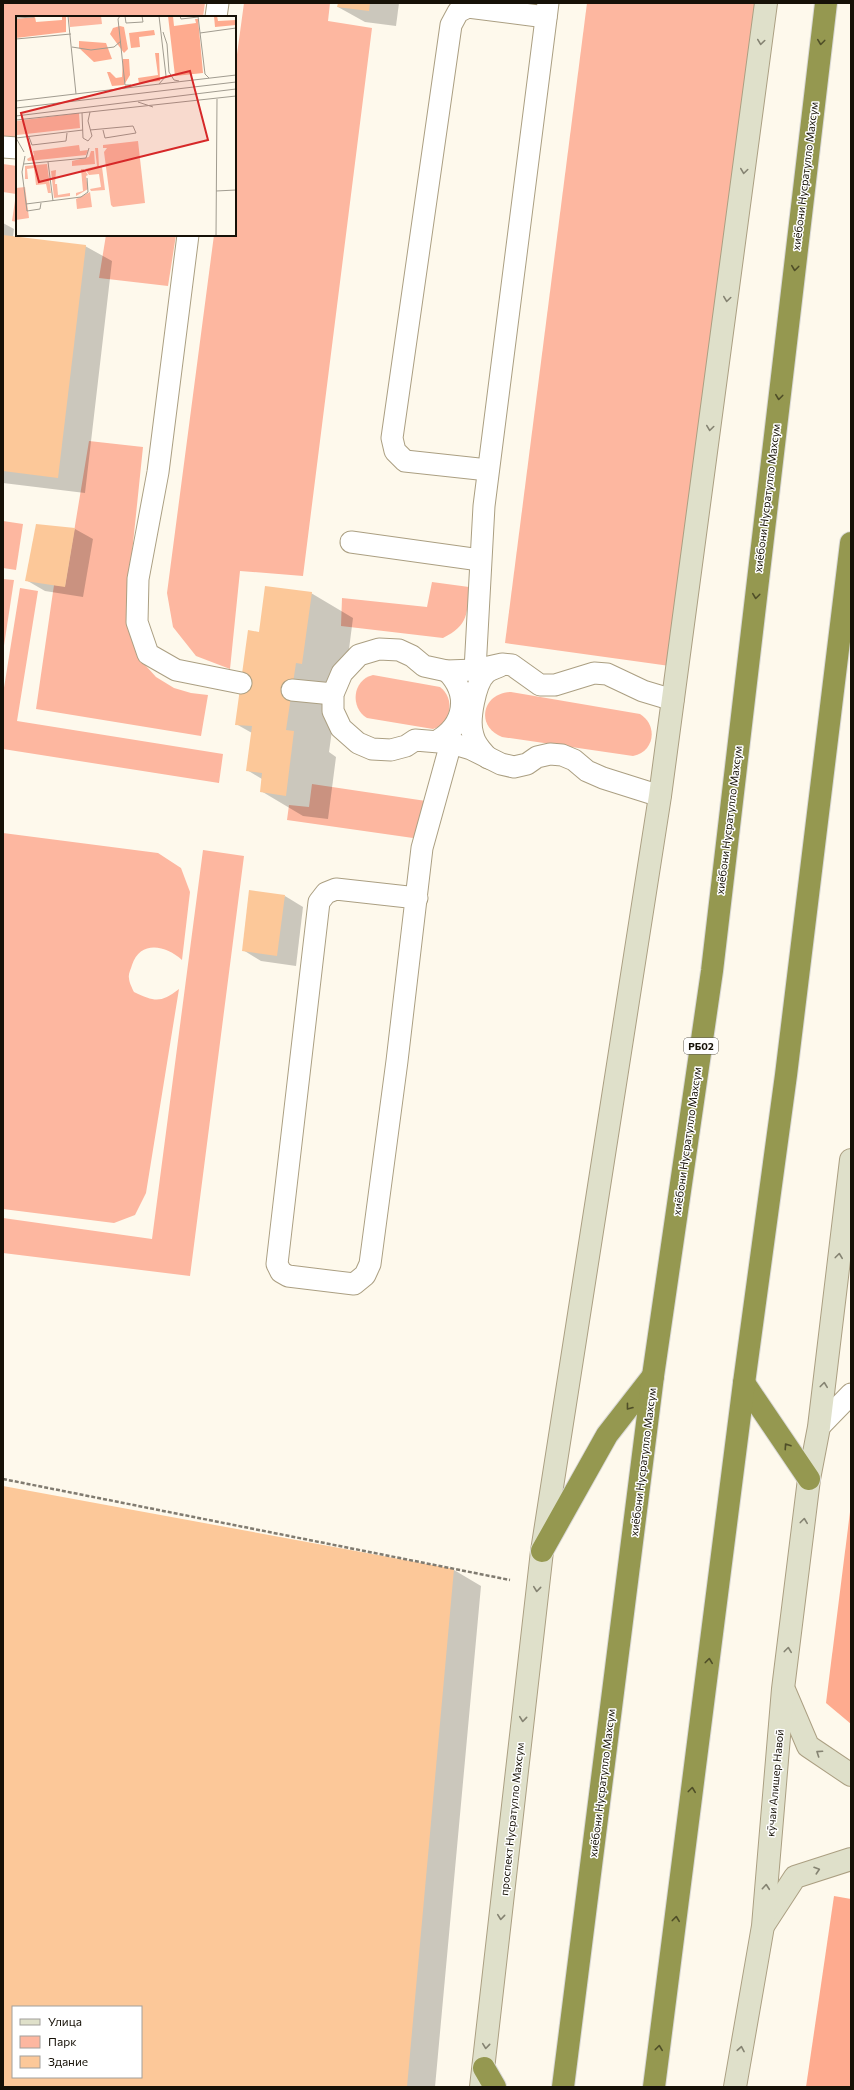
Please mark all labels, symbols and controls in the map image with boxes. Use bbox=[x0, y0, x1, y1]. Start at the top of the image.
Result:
inset map bbox=[16, 16, 236, 236]
one-way arrow bbox=[757, 39, 766, 45]
one-way arrow bbox=[817, 39, 826, 45]
street label: хиёбони Нусратулло Махсум bbox=[789, 101, 820, 251]
one-way arrow bbox=[740, 167, 749, 174]
one-way arrow bbox=[790, 265, 799, 271]
one-way arrow bbox=[723, 296, 732, 302]
one-way arrow bbox=[775, 394, 784, 400]
street label: хиёбони Нусратулло Махсум bbox=[751, 423, 782, 573]
one-way arrow bbox=[705, 425, 714, 431]
one-way arrow bbox=[752, 593, 761, 599]
street label: хиёбони Нусратулло Махсум bbox=[713, 745, 744, 895]
road number: РБ02 bbox=[684, 1038, 718, 1054]
street label: хиёбони Нусратулло Махсум bbox=[670, 1066, 703, 1216]
one-way arrow bbox=[834, 1253, 843, 1259]
one-way arrow bbox=[819, 1382, 828, 1388]
street label: хиёбони Нусратулло Махсум bbox=[627, 1387, 658, 1537]
one-way arrow bbox=[627, 1402, 634, 1409]
one-way arrow bbox=[785, 1444, 792, 1451]
one-way arrow bbox=[799, 1518, 808, 1524]
one-way arrow bbox=[533, 1586, 542, 1592]
one-way arrow bbox=[783, 1647, 792, 1653]
one-way arrow bbox=[704, 1658, 713, 1665]
street label: хиёбони Нусратулло Махсум bbox=[586, 1708, 617, 1858]
one-way arrow bbox=[519, 1715, 528, 1722]
street label: кӯчаи Алишер Навоӣ bbox=[763, 1729, 786, 1837]
street label: проспект Нусратулло Махсум bbox=[497, 1742, 526, 1896]
one-way arrow bbox=[816, 1750, 823, 1758]
one-way arrow bbox=[687, 1787, 696, 1793]
one-way arrow bbox=[813, 1867, 820, 1875]
one-way arrow bbox=[762, 1884, 771, 1890]
one-way arrow bbox=[496, 1914, 505, 1920]
one-way arrow bbox=[671, 1916, 680, 1922]
legend bbox=[12, 2006, 142, 2078]
text: Улица bbox=[48, 2014, 82, 2028]
text: Парк bbox=[48, 2034, 77, 2048]
one-way arrow bbox=[482, 2043, 491, 2050]
one-way arrow bbox=[654, 2045, 663, 2051]
one-way arrow bbox=[737, 2045, 745, 2052]
text: Здание bbox=[48, 2054, 88, 2068]

